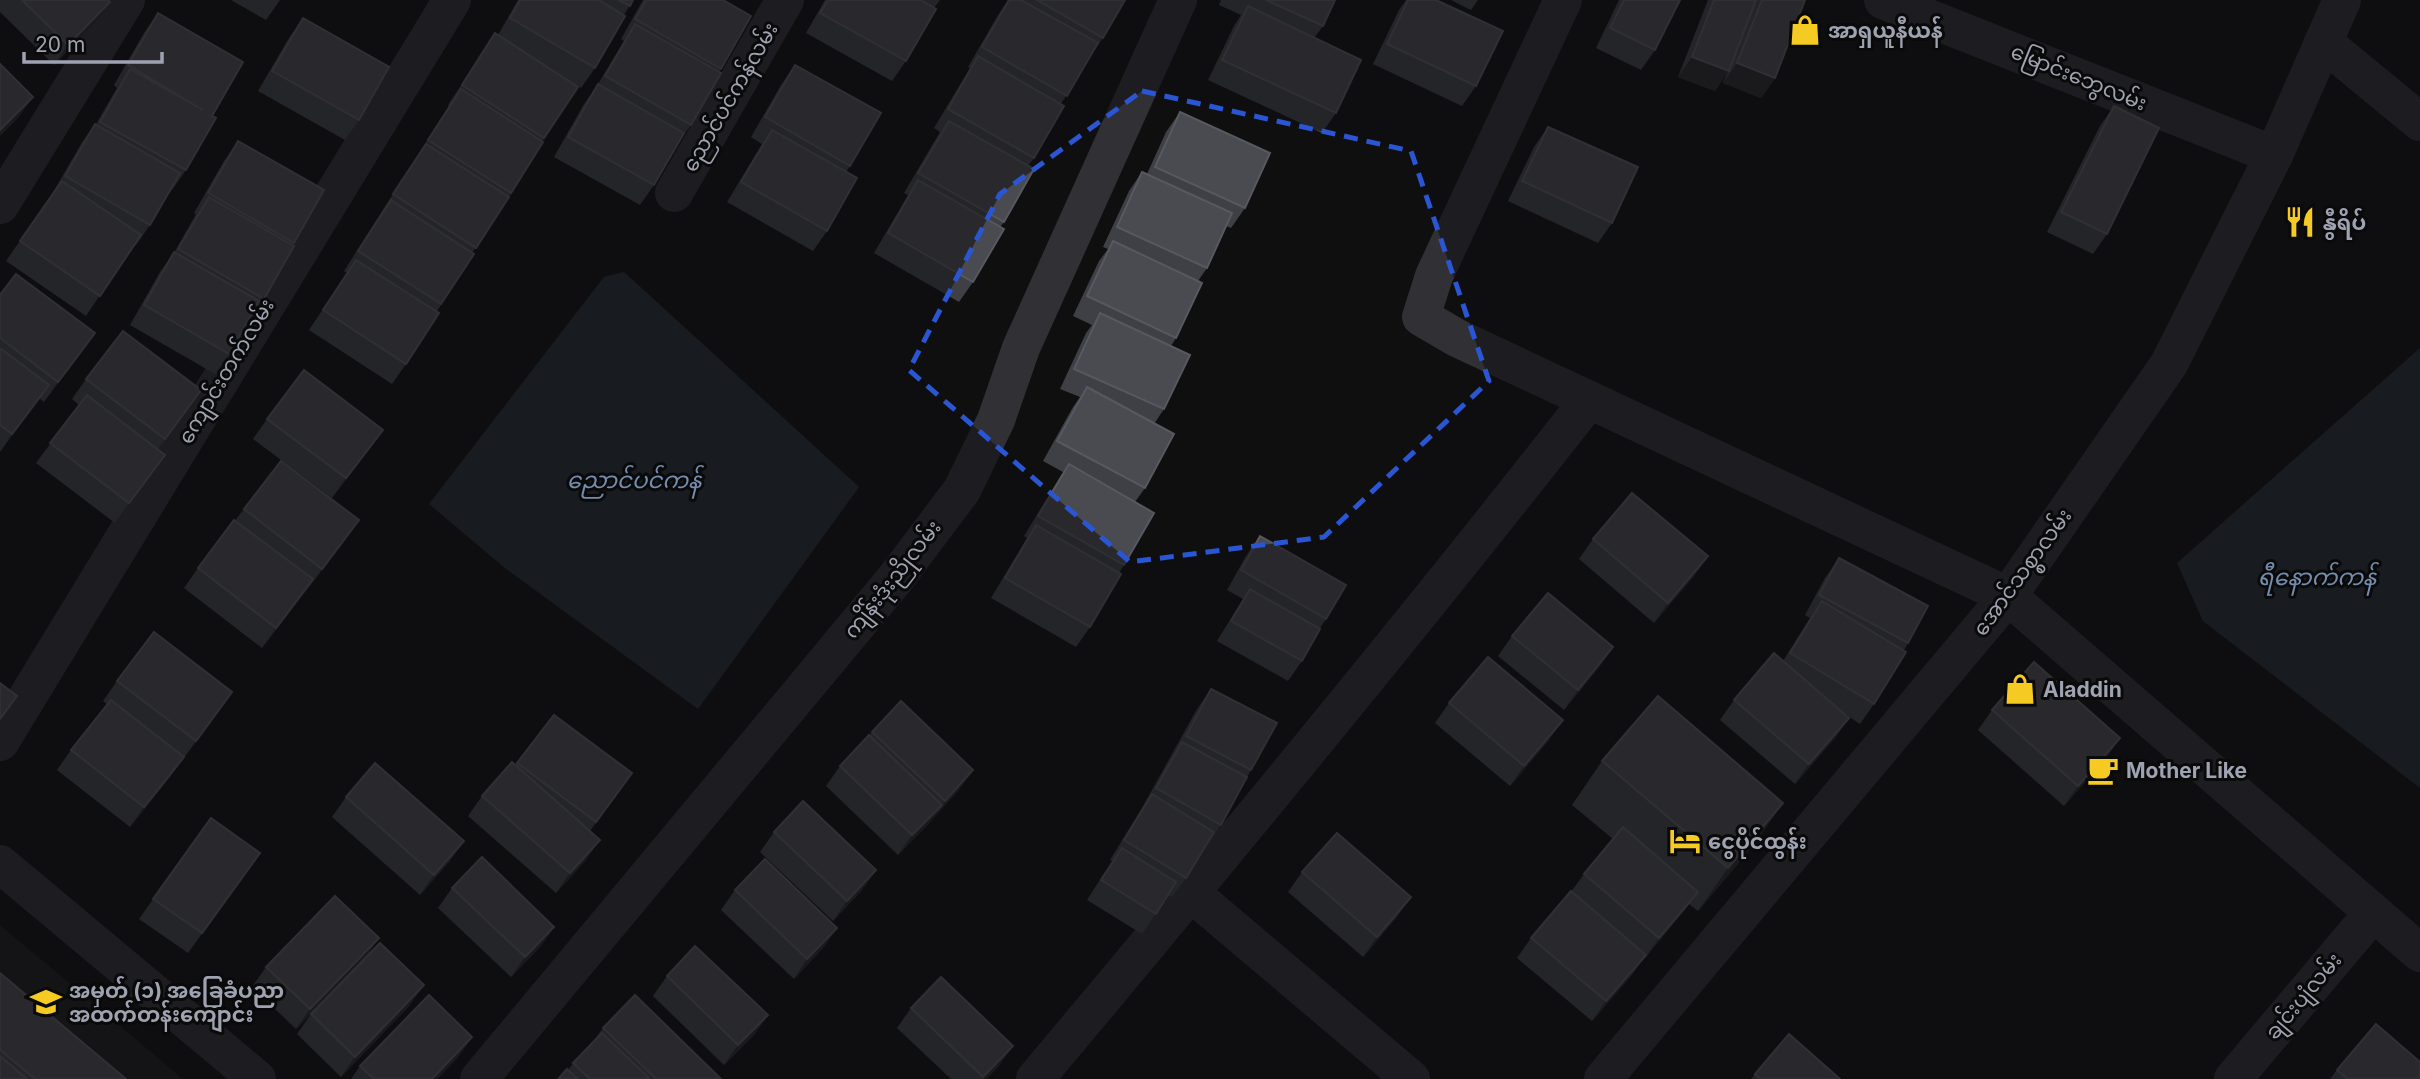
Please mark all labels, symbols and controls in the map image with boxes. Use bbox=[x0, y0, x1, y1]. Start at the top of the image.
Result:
shop icon: အာရှယူနီယန် bbox=[1788, 13, 1822, 47]
place label: အာရှယူနီယန် bbox=[1828, 15, 1943, 48]
street label: ညောင်ပင်ကန်လမ်း bbox=[675, 17, 787, 178]
scale bar bbox=[24, 21, 163, 65]
text: 20 m bbox=[35, 32, 85, 57]
street label: မြောင်းဘွေလမ်း bbox=[2006, 36, 2152, 120]
restaurant icon: နွီရိပ် bbox=[2283, 205, 2317, 239]
place label: နွီရိပ် bbox=[2323, 207, 2366, 240]
street label: ကျောင်းတက်လမ်း bbox=[170, 292, 284, 451]
water label: ညောင်ပင်ကန် bbox=[567, 464, 704, 499]
street label: အောင်သစ္စာလမ်း bbox=[1965, 502, 2081, 644]
street label: ကျိန်းဒုံးညိုလမ်း bbox=[836, 513, 951, 647]
water label: ရီနောက်ကန် bbox=[2258, 561, 2379, 596]
shop icon: Aladdin bbox=[2003, 672, 2037, 706]
place label: Aladdin bbox=[2043, 677, 2122, 702]
cafe icon: Mother Like bbox=[2086, 753, 2120, 787]
place label: Mother Like bbox=[2126, 758, 2247, 783]
hotel icon: ငွေပိုင်ထွန်း bbox=[1668, 824, 1702, 858]
place label: ငွေပိုင်ထွန်း bbox=[1708, 826, 1807, 859]
street label: ချင်းပျံလမ်း bbox=[2257, 946, 2351, 1048]
place label: အမှတ် (၁) အခြေခံပညာ အထက်တန်းကျောင်း bbox=[69, 975, 284, 1033]
school or university icon: အမှတ် (၁) အခြေခံပညာ အထက်တန်းကျောင်း bbox=[29, 985, 63, 1019]

